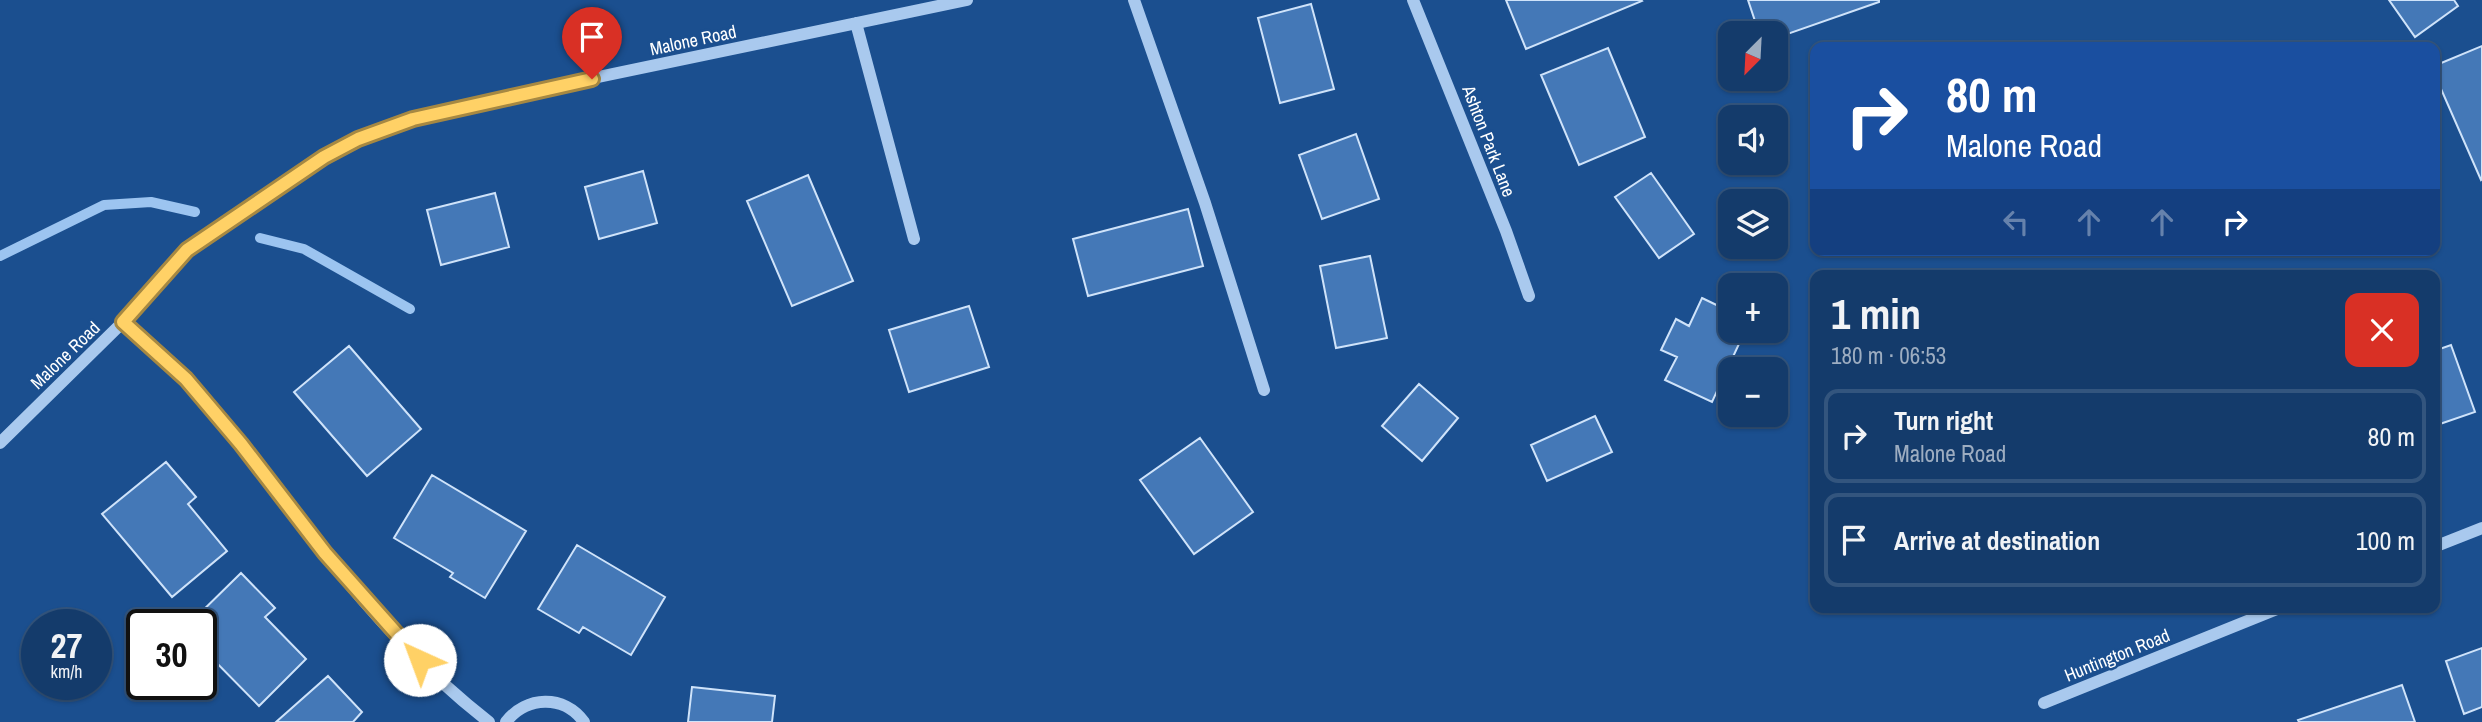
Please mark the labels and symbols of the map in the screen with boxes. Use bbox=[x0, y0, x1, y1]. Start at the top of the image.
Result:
pin bbox=[562, 7, 622, 79]
street label: Malone Road bbox=[647, 19, 739, 61]
north arrow bbox=[1718, 21, 1788, 91]
street label: Ashton Park Lane bbox=[1456, 81, 1522, 200]
street label: Malone Road bbox=[25, 316, 105, 394]
speed limit sign: 30 bbox=[126, 609, 217, 700]
position arrow bbox=[383, 623, 457, 697]
street label: Huntington Road bbox=[2061, 623, 2173, 687]

